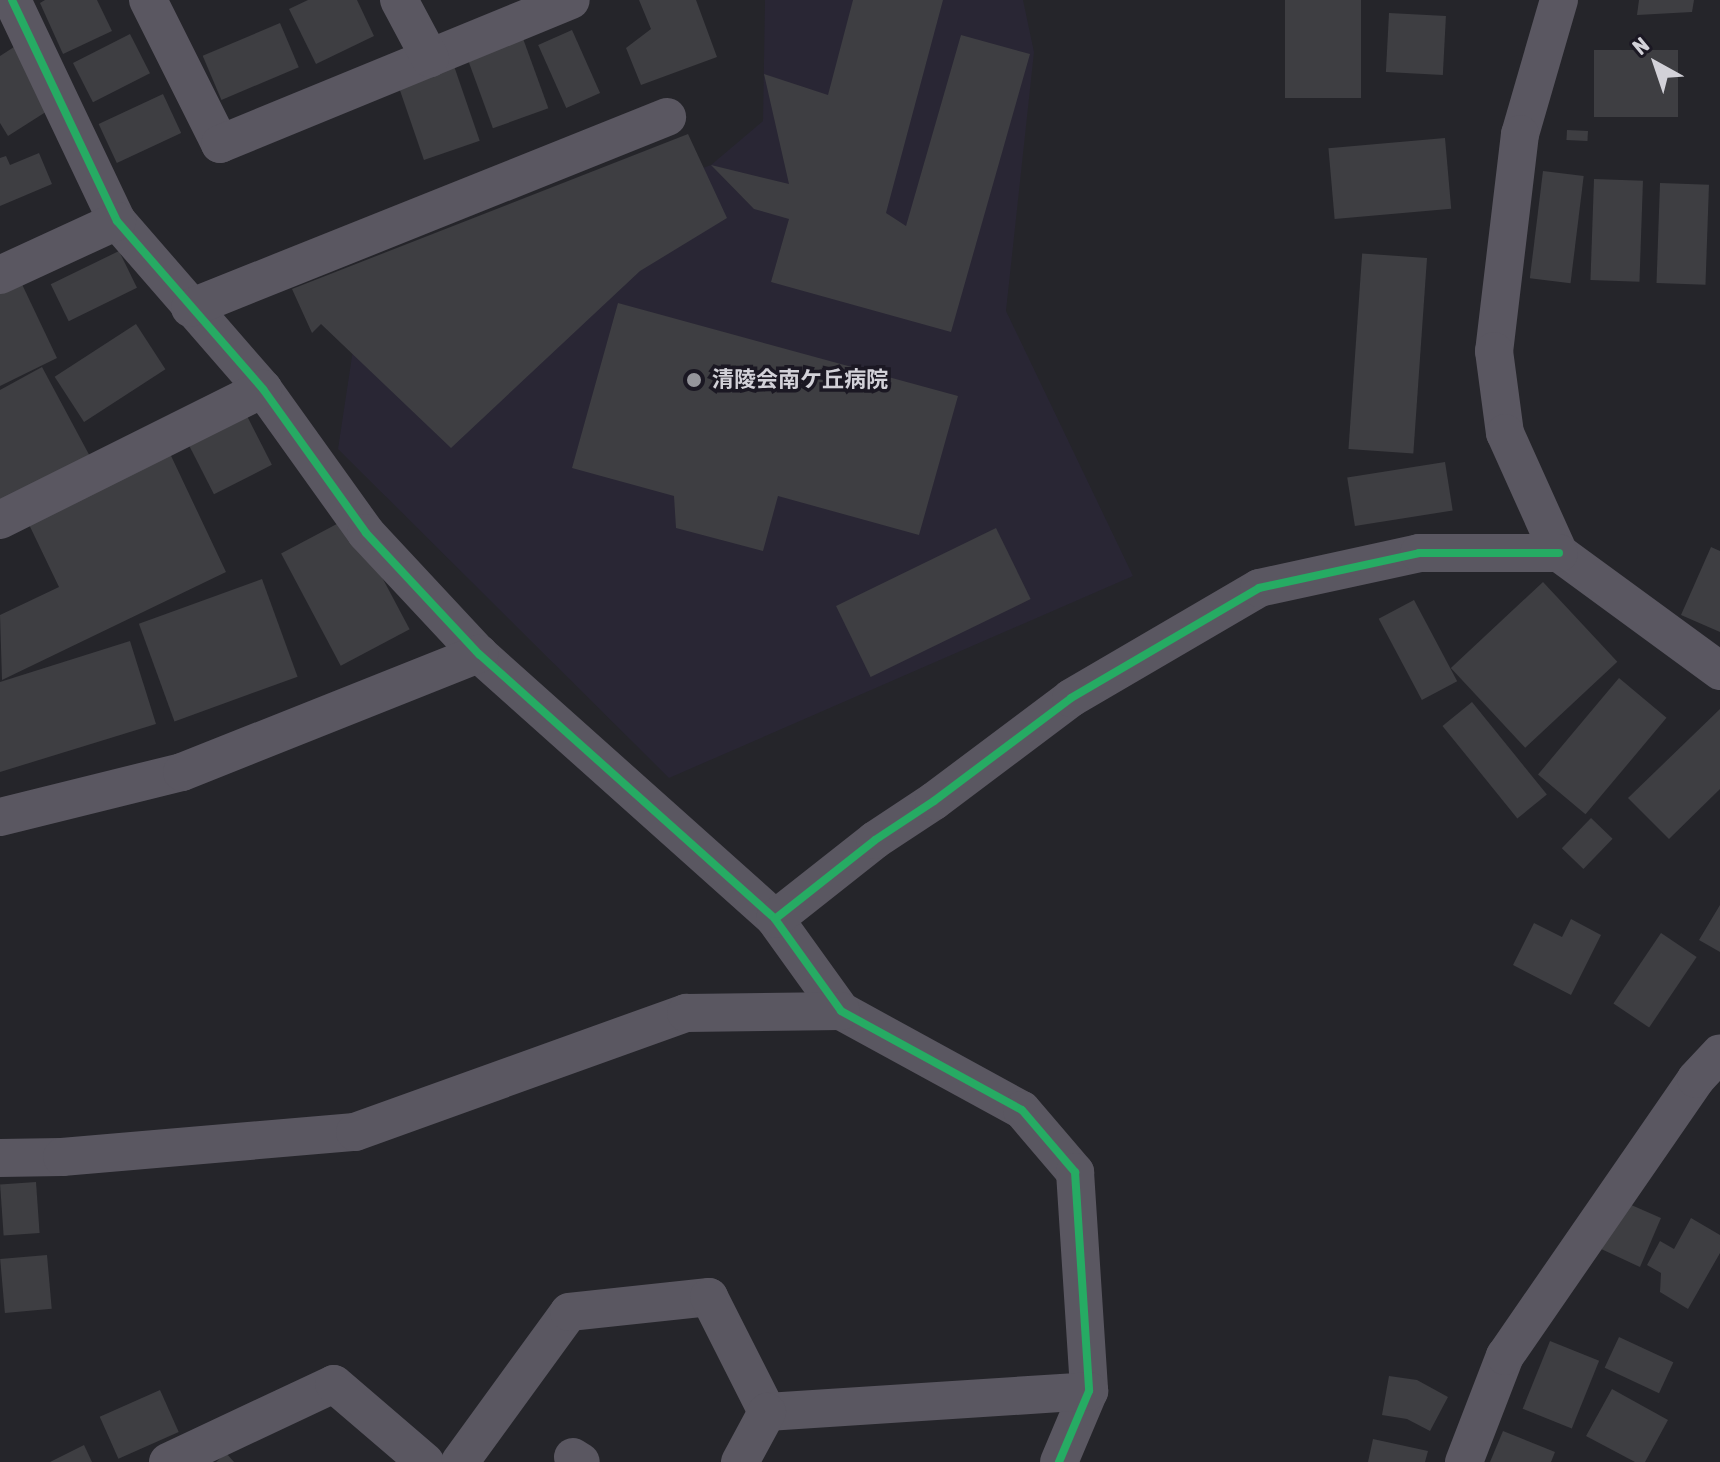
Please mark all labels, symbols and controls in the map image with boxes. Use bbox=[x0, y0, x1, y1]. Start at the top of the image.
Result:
north arrow bbox=[1616, 24, 1696, 104]
text: N bbox=[1627, 31, 1654, 60]
place label: 清陵会南ケ丘病院 bbox=[712, 367, 888, 393]
marker: 清陵会南ケ丘病院 bbox=[683, 369, 705, 391]

